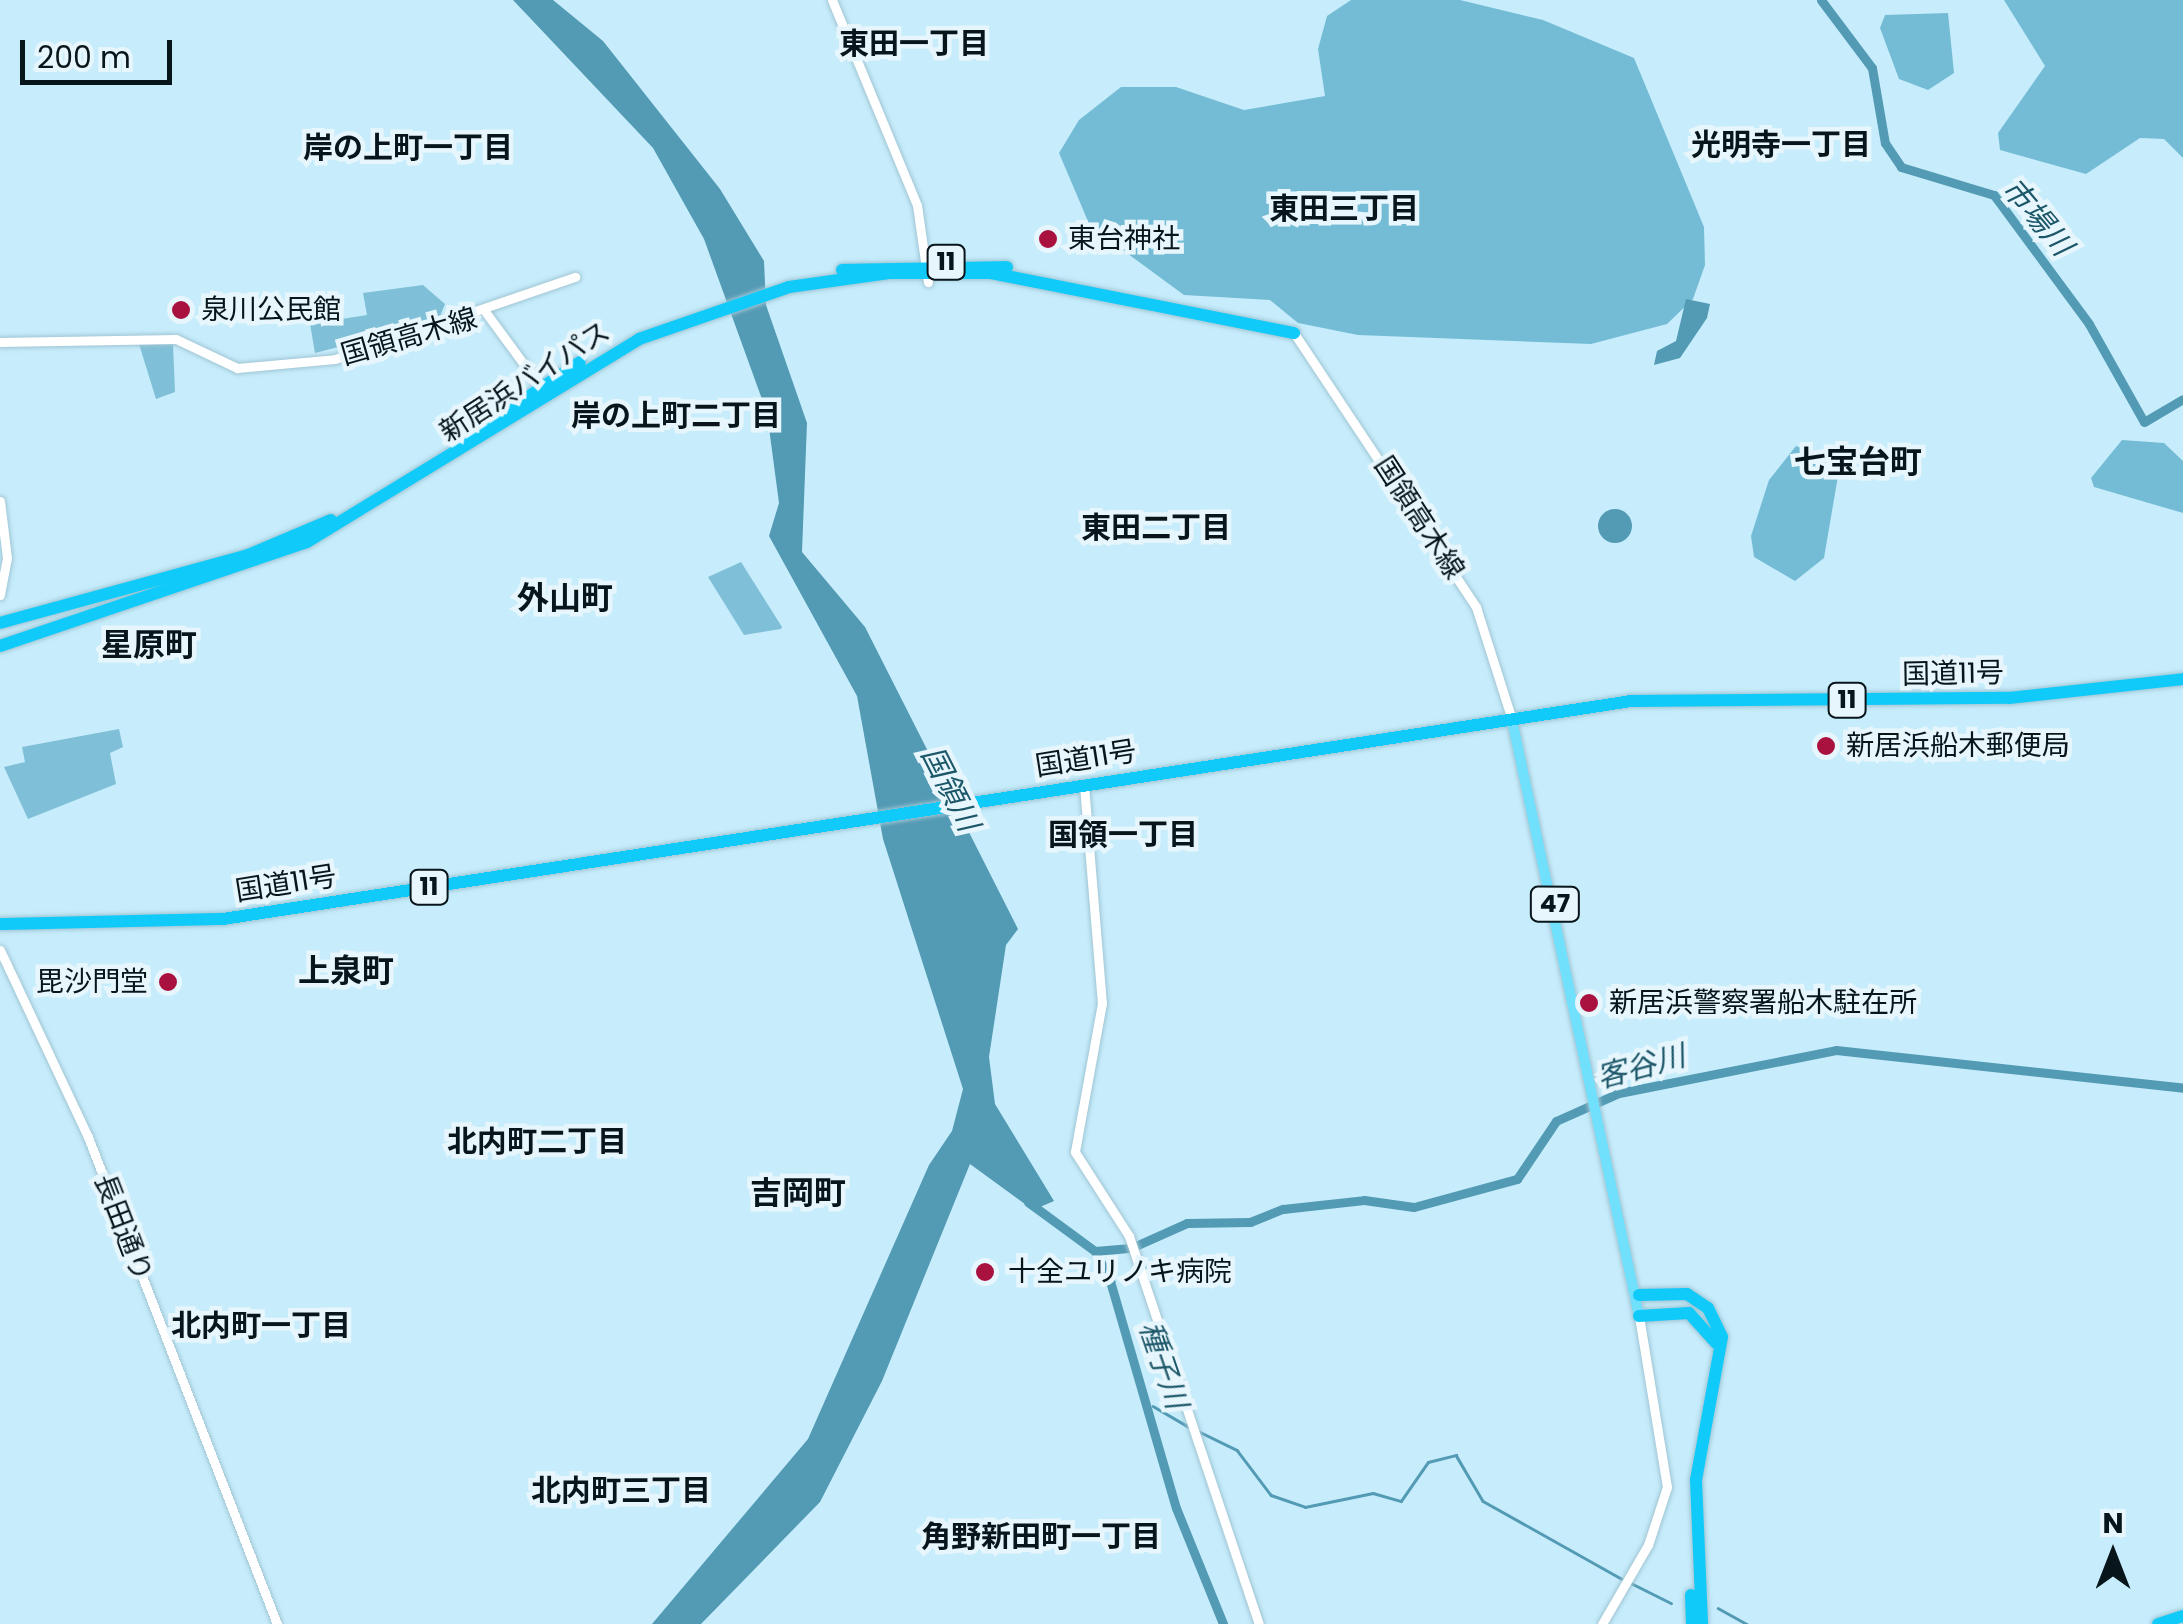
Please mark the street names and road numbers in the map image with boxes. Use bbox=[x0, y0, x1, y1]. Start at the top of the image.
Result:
road number: 11 bbox=[926, 242, 966, 282]
street label: 国領高木線 bbox=[337, 302, 481, 372]
street label: 新居浜バイパス bbox=[434, 315, 616, 449]
street label: 国領高木線 bbox=[1367, 450, 1471, 586]
street label: 国道11号 bbox=[1902, 656, 2004, 692]
road number: 11 bbox=[1827, 680, 1867, 720]
street label: 国道11号 bbox=[1033, 734, 1139, 784]
street label: 国道11号 bbox=[233, 859, 339, 909]
road number: 11 bbox=[409, 867, 449, 907]
road number: 47 bbox=[1528, 884, 1582, 924]
street label: 長田通り bbox=[87, 1170, 159, 1286]

